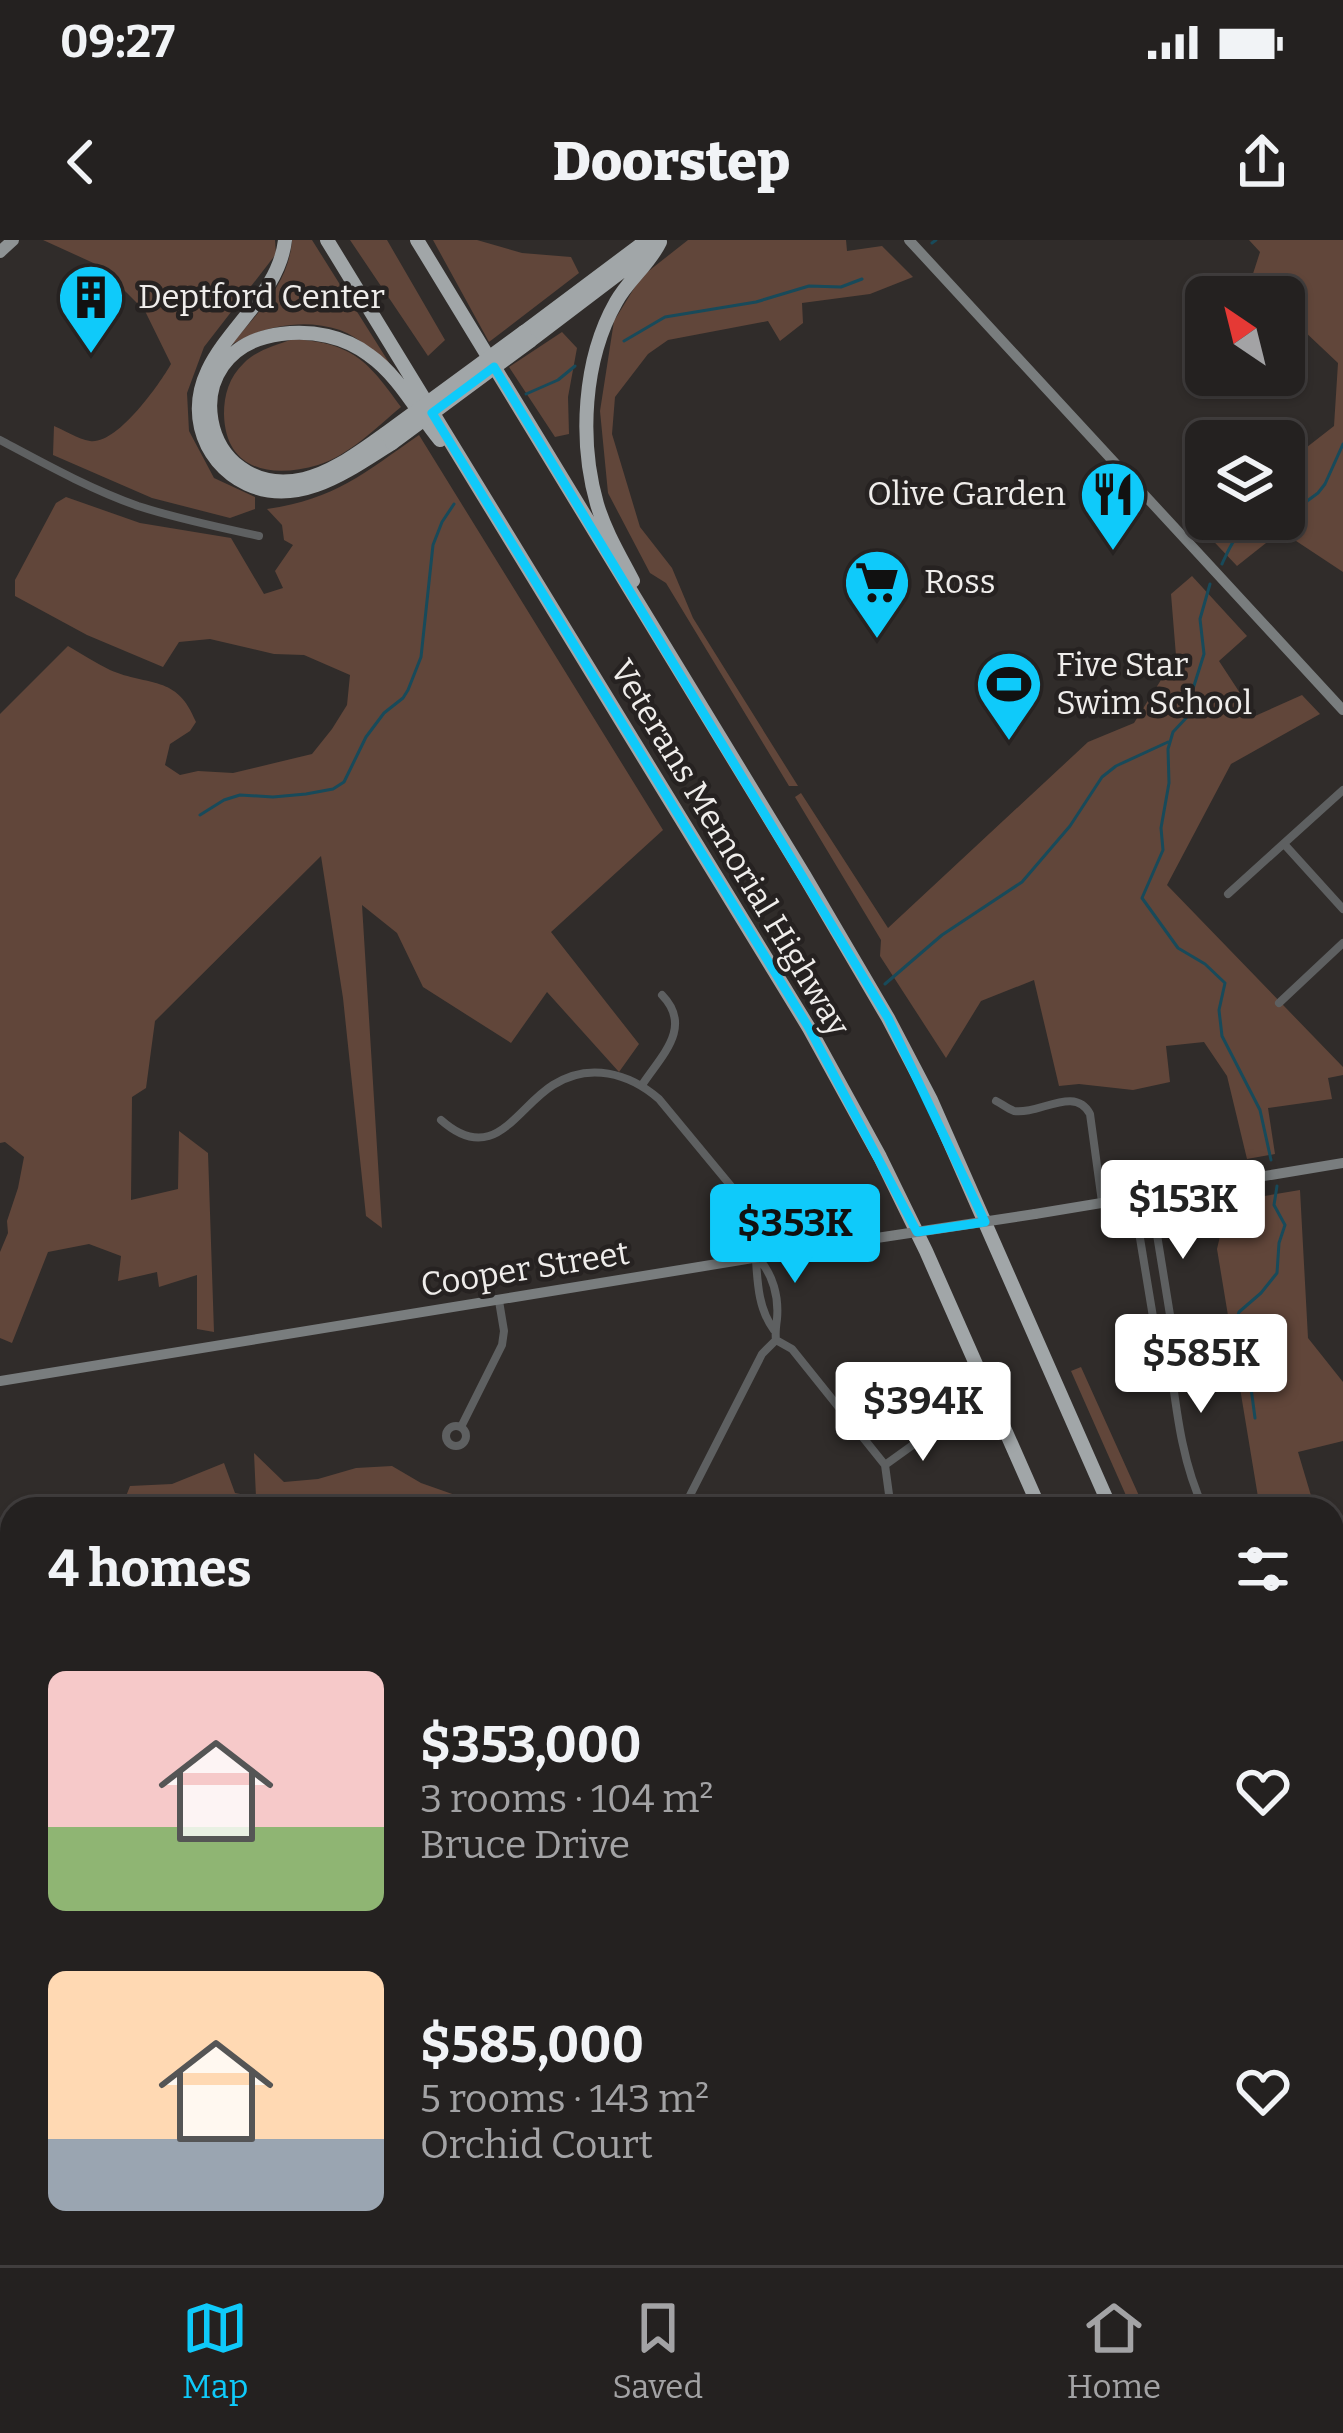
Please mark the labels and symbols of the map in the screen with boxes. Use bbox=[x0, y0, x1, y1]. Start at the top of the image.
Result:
building icon: Deptford Center bbox=[56, 262, 126, 356]
north arrow bbox=[1185, 276, 1305, 396]
place label: Deptford Center bbox=[138, 277, 385, 317]
restaurant icon: Olive Garden bbox=[1078, 459, 1148, 553]
place label: Olive Garden bbox=[867, 474, 1066, 514]
supermarket icon: Ross bbox=[842, 547, 912, 641]
place label: Ross bbox=[924, 562, 996, 602]
place label: Five Star Swim School bbox=[1056, 645, 1252, 723]
sports icon: Five Star Swim School bbox=[974, 649, 1044, 743]
street label: Veterans Memorial Highway bbox=[602, 653, 859, 1044]
pin: $153K bbox=[1099, 1160, 1267, 1262]
pin: $353K bbox=[711, 1184, 879, 1286]
street label: Cooper Street bbox=[418, 1233, 632, 1305]
pin: $585K bbox=[1117, 1314, 1285, 1416]
pin: $394K bbox=[839, 1362, 1007, 1464]

